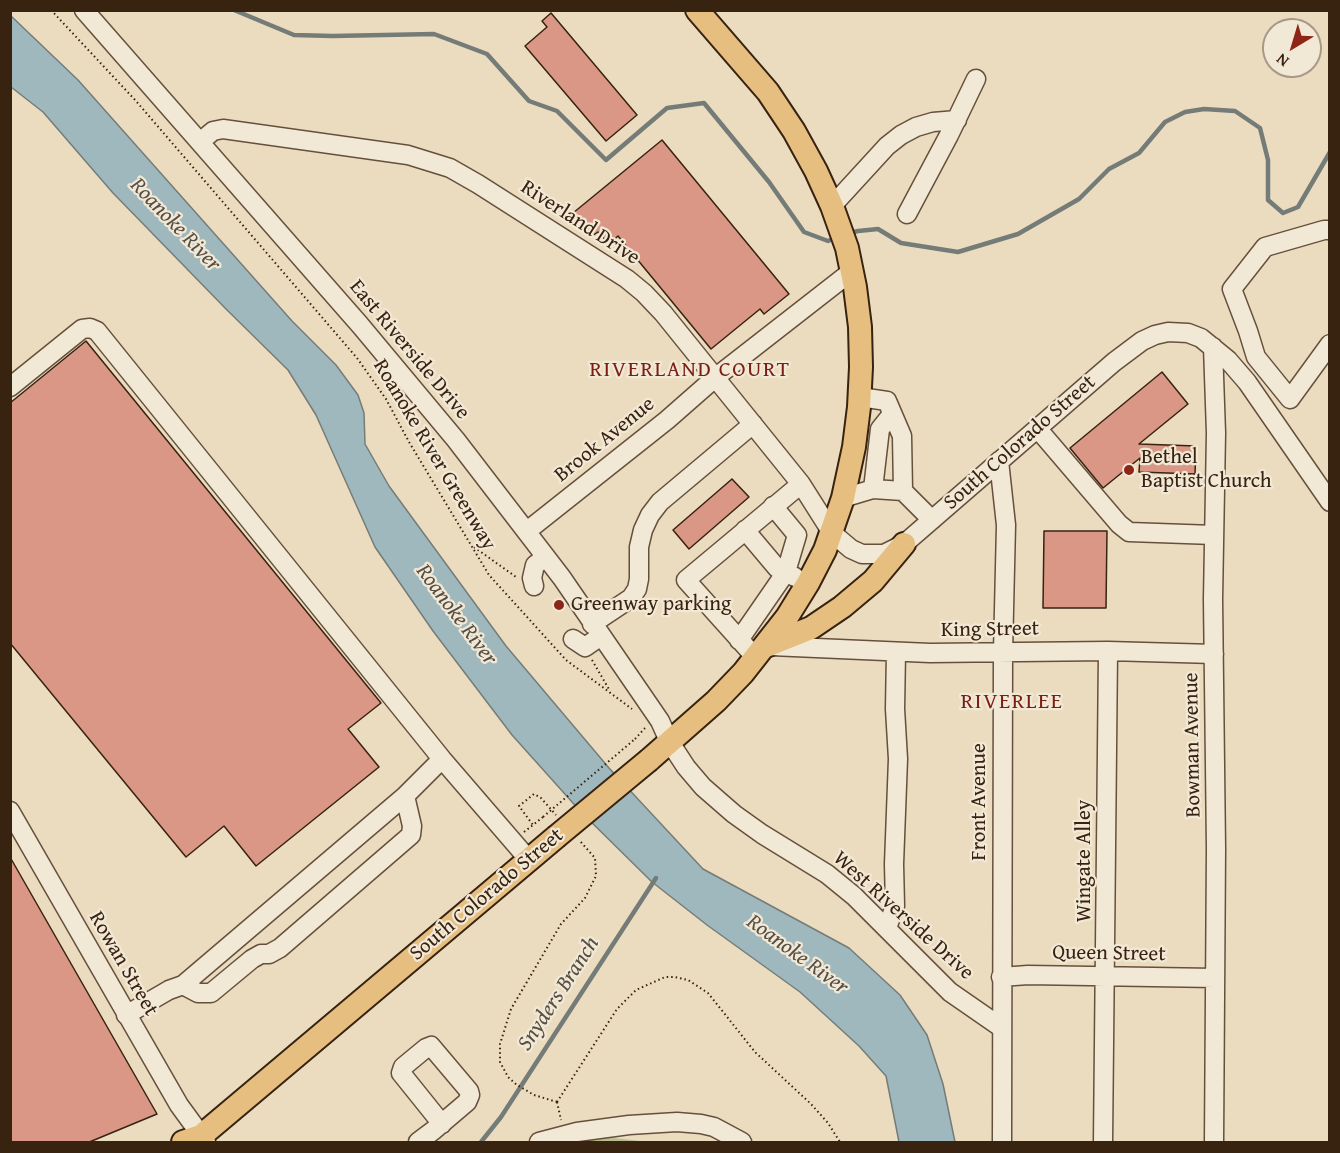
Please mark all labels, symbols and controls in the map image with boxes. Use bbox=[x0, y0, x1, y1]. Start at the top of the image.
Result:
north arrow bbox=[1262, 18, 1322, 78]
text: N bbox=[1271, 48, 1294, 73]
water label: Roanoke River bbox=[124, 173, 226, 277]
street label: Riverland Drive bbox=[516, 175, 644, 271]
street label: East Riverside Drive bbox=[343, 275, 475, 425]
street label: Roanoke River Greenway bbox=[367, 355, 501, 555]
district label: RIVERLAND COURT bbox=[589, 357, 791, 383]
street label: South Colorado Street bbox=[939, 370, 1101, 516]
street label: Brook Avenue bbox=[550, 392, 660, 488]
place label: Bethel Baptist Church bbox=[1141, 445, 1272, 495]
marker: Bethel Baptist Church bbox=[1122, 463, 1136, 477]
water label: Roanoke River bbox=[410, 559, 502, 671]
place label: Greenway parking bbox=[571, 592, 732, 618]
marker: Greenway parking bbox=[552, 598, 566, 612]
street label: King Street bbox=[941, 617, 1039, 643]
street label: Bowman Avenue bbox=[1179, 672, 1207, 818]
district label: RIVERLEE bbox=[961, 689, 1063, 715]
street label: Front Avenue bbox=[967, 743, 993, 861]
street label: Wingate Alley bbox=[1072, 800, 1098, 922]
street label: South Colorado Street bbox=[405, 823, 569, 967]
street label: West Riverside Drive bbox=[827, 846, 979, 986]
street label: Rowan Street bbox=[83, 907, 163, 1021]
water label: Roanoke River bbox=[741, 909, 853, 1001]
water label: Snyders Branch bbox=[512, 932, 606, 1056]
street label: Queen Street bbox=[1052, 940, 1166, 968]

